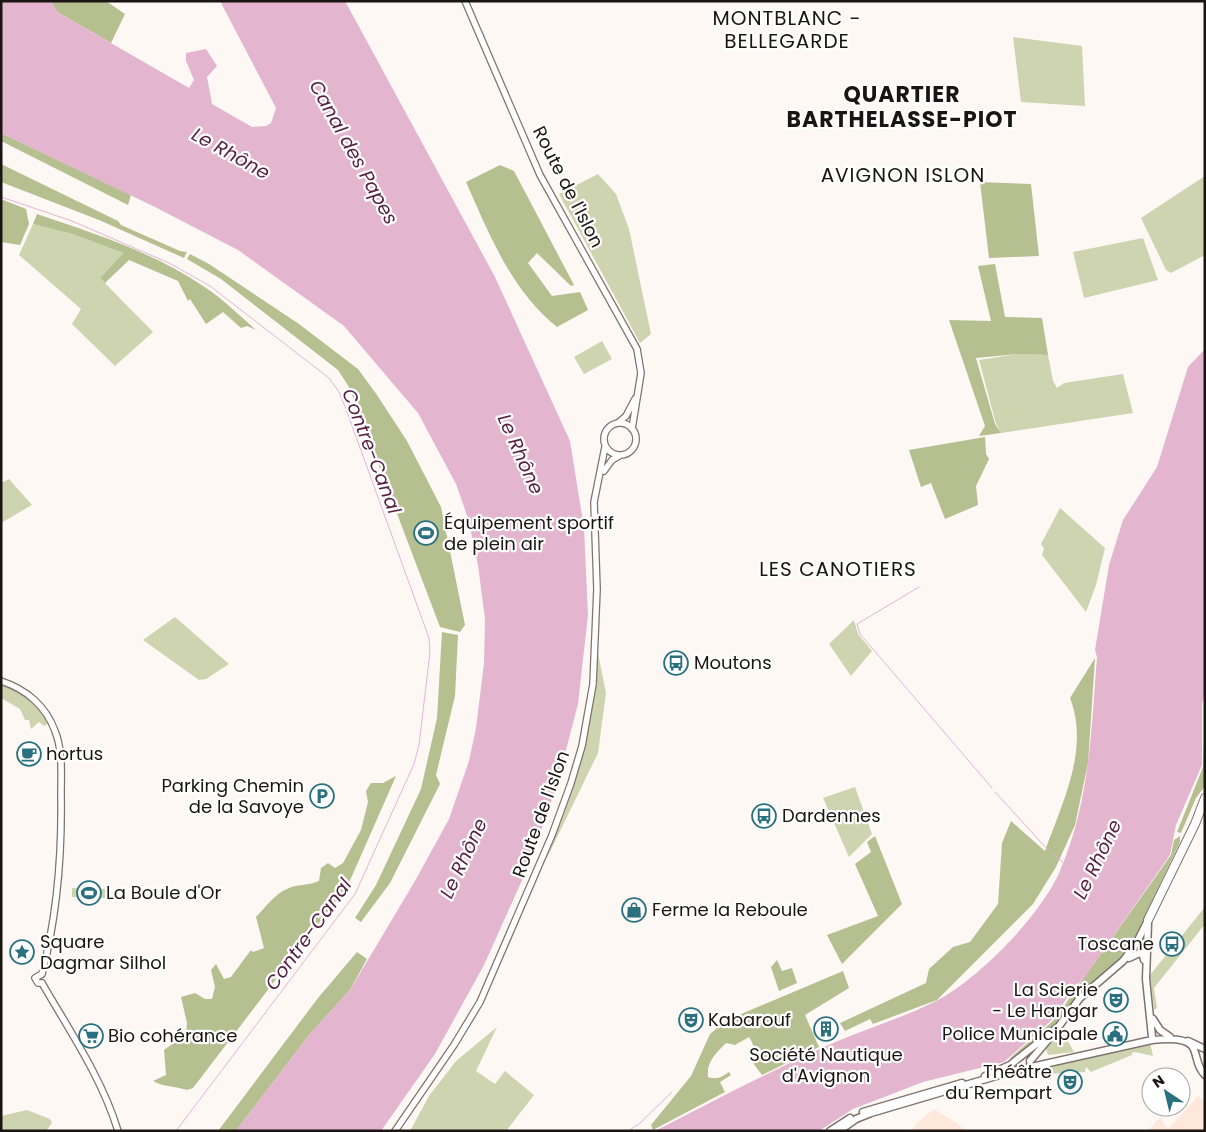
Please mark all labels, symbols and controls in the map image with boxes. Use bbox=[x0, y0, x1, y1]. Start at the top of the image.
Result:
district label: MONTBLANC - BELLEGARDE bbox=[712, 4, 862, 55]
water label: Canal des Papes bbox=[303, 75, 405, 229]
district label: QUARTIER BARTHELASSE-PIOT bbox=[787, 79, 1018, 135]
water label: Le Rhône bbox=[187, 121, 275, 186]
street label: Route de l'Islon bbox=[527, 122, 610, 252]
district label: AVIGNON ISLON bbox=[821, 161, 985, 189]
water label: Contre-Canal bbox=[335, 385, 408, 518]
water label: Le Rhône bbox=[491, 410, 550, 499]
place label: Équipement sportif de plein air bbox=[444, 510, 614, 556]
sports icon: Équipement sportif de plein air bbox=[413, 520, 439, 546]
district label: LES CANOTIERS bbox=[759, 555, 917, 583]
bus stop icon: Moutons bbox=[663, 650, 689, 676]
place label: Moutons bbox=[694, 650, 772, 675]
cafe icon: hortus bbox=[16, 741, 42, 767]
place label: hortus bbox=[46, 741, 103, 766]
street label: Route de l'Islon bbox=[506, 747, 575, 881]
place label: Parking Chemin de la Savoye bbox=[161, 773, 304, 819]
parking icon: Parking Chemin de la Savoye bbox=[309, 783, 335, 809]
bus stop icon: Dardennes bbox=[751, 803, 777, 829]
place label: Dardennes bbox=[782, 803, 881, 828]
water label: Le Rhône bbox=[433, 814, 494, 903]
water label: Le Rhône bbox=[1067, 815, 1128, 904]
water label: Contre-Canal bbox=[259, 873, 358, 996]
sports icon: La Boule d'Or bbox=[76, 880, 102, 906]
place label: La Boule d'Or bbox=[106, 880, 221, 905]
shop icon: Ferme la Reboule bbox=[621, 897, 647, 923]
place label: Ferme la Reboule bbox=[652, 897, 808, 922]
place label: Square Dagmar Silhol bbox=[40, 929, 166, 975]
place label: Toscane bbox=[1078, 931, 1154, 956]
bus stop icon: Toscane bbox=[1159, 931, 1185, 957]
place icon: Square Dagmar Silhol bbox=[9, 939, 35, 965]
place label: La Scierie - Le Hangar bbox=[992, 977, 1098, 1023]
theatre icon: La Scierie - Le Hangar bbox=[1103, 987, 1129, 1013]
theatre icon: Kabarouf bbox=[678, 1007, 704, 1033]
place label: Kabarouf bbox=[708, 1007, 791, 1032]
building icon: Société Nautique d'Avignon bbox=[813, 1016, 839, 1042]
place label: Police Municipale bbox=[942, 1021, 1098, 1046]
public building icon: Police Municipale bbox=[1102, 1021, 1128, 1047]
supermarket icon: Bio cohérance bbox=[78, 1023, 104, 1049]
place label: Bio cohérance bbox=[108, 1023, 237, 1048]
place label: Société Nautique d'Avignon bbox=[749, 1042, 903, 1088]
place label: Théâtre du Rempart bbox=[945, 1059, 1052, 1105]
north arrow bbox=[1141, 1067, 1191, 1117]
theatre icon: Théâtre du Rempart bbox=[1057, 1069, 1083, 1095]
text: N bbox=[1148, 1070, 1169, 1093]

